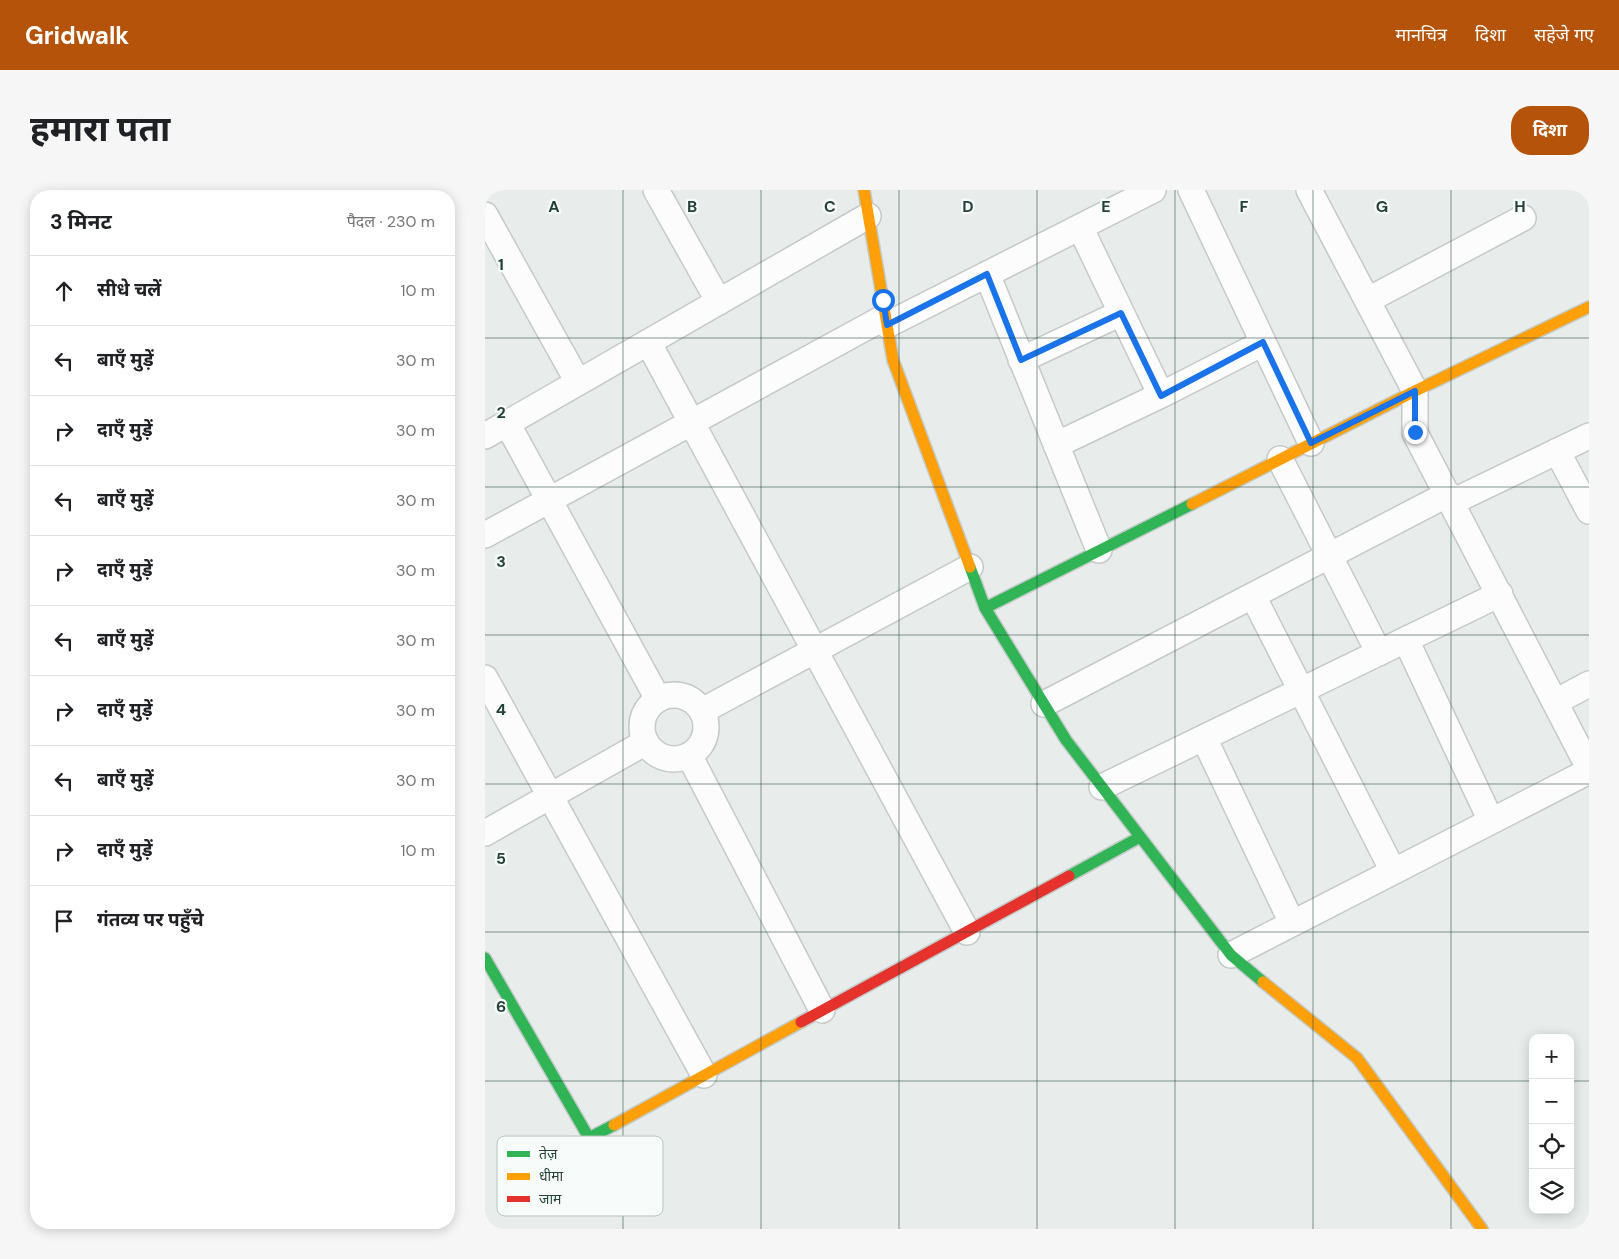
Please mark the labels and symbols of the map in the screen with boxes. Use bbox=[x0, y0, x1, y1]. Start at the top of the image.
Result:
text: A bbox=[548, 196, 560, 217]
text: B bbox=[687, 196, 697, 217]
text: C bbox=[824, 196, 836, 217]
text: D bbox=[962, 196, 974, 217]
text: E bbox=[1101, 196, 1111, 217]
text: F bbox=[1240, 196, 1249, 217]
text: G bbox=[1376, 196, 1388, 217]
text: H bbox=[1514, 196, 1526, 217]
text: 1 bbox=[498, 254, 504, 275]
route start bbox=[872, 289, 895, 312]
text: 2 bbox=[496, 402, 506, 423]
route end bbox=[1404, 421, 1427, 444]
text: 3 bbox=[496, 551, 506, 572]
text: 4 bbox=[496, 699, 506, 720]
text: 5 bbox=[496, 848, 506, 869]
text: 6 bbox=[496, 996, 506, 1017]
legend bbox=[497, 1136, 663, 1216]
text: तेज़ bbox=[539, 1145, 558, 1163]
text: धीमा bbox=[539, 1167, 564, 1185]
text: जाम bbox=[539, 1190, 562, 1208]

